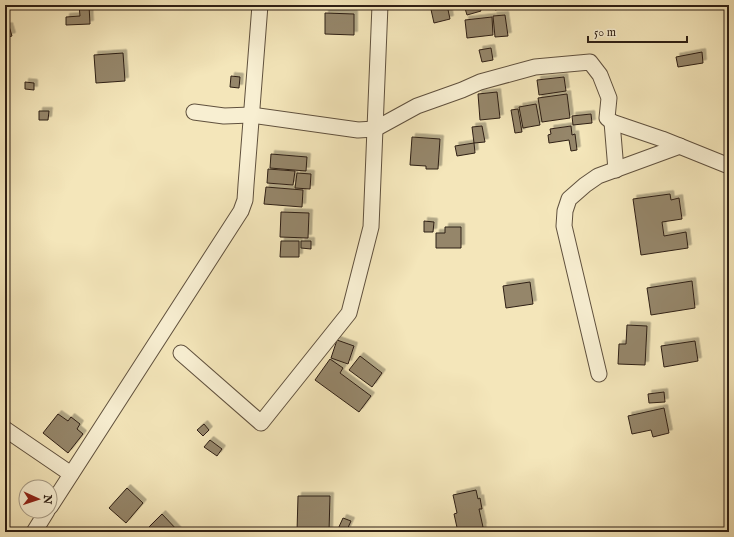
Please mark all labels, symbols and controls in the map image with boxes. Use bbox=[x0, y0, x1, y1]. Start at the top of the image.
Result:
scale bar bbox=[588, 18, 687, 44]
text: 50 m bbox=[594, 25, 616, 40]
north arrow bbox=[18, 479, 58, 519]
text: N bbox=[40, 493, 54, 505]

